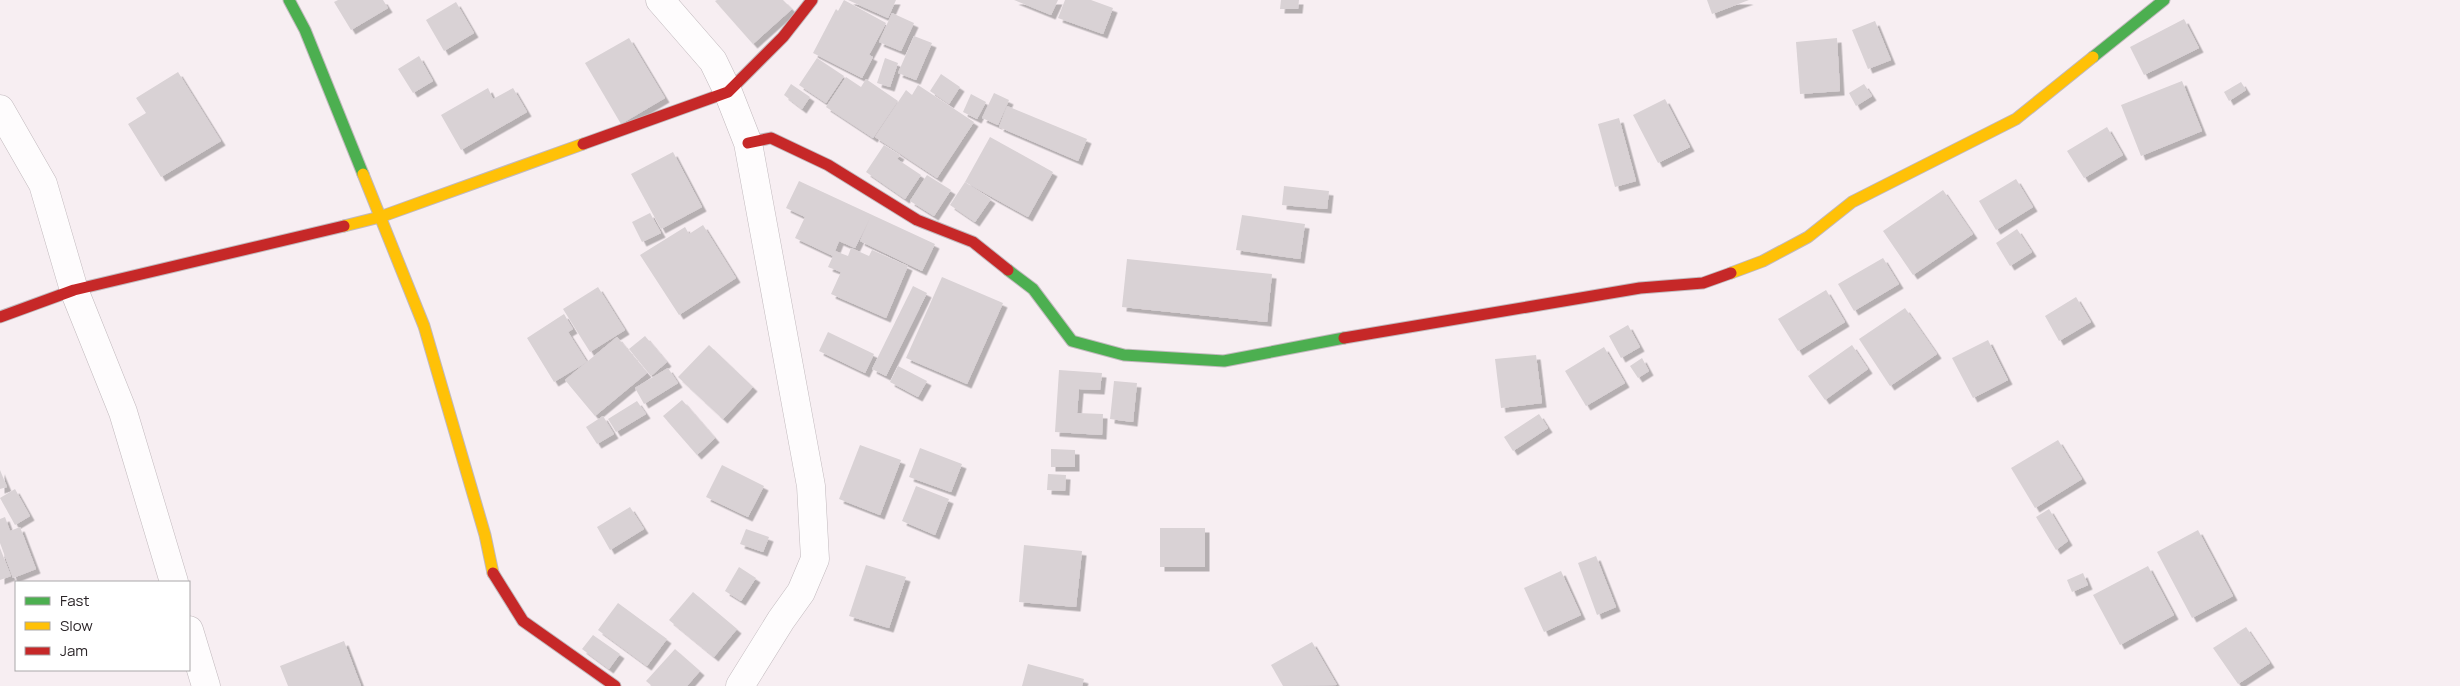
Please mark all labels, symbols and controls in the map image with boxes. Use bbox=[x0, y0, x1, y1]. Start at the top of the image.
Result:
legend bbox=[15, 581, 190, 671]
text: Fast bbox=[60, 590, 89, 611]
text: Slow bbox=[60, 615, 93, 636]
text: Jam bbox=[60, 640, 88, 661]

